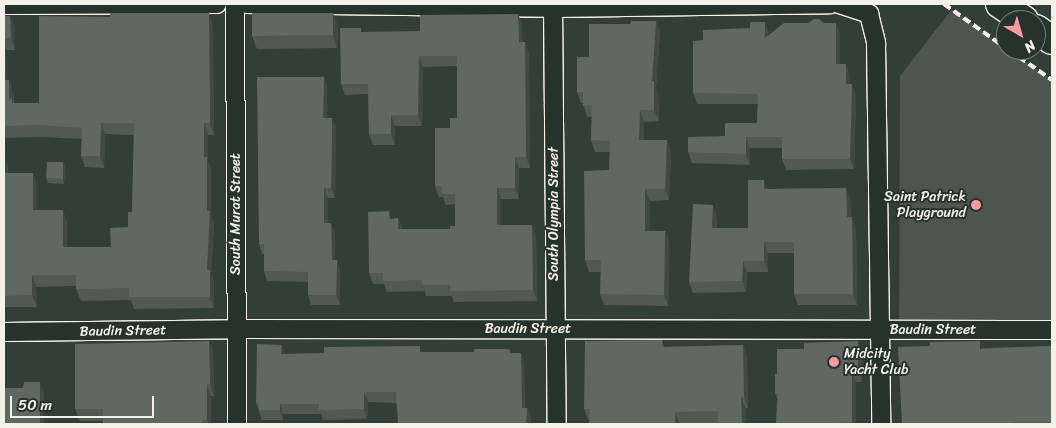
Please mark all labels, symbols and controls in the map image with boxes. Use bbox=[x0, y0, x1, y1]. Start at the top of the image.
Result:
north arrow bbox=[996, 10, 1046, 60]
text: N bbox=[1018, 34, 1041, 59]
street label: South Olympia Street bbox=[546, 147, 562, 281]
street label: South Murat Street bbox=[228, 153, 244, 275]
place label: Saint Patrick Playground bbox=[883, 189, 966, 222]
marker: Saint Patrick Playground bbox=[970, 199, 982, 211]
street label: Baudin Street bbox=[485, 321, 571, 337]
street label: Baudin Street bbox=[80, 322, 166, 340]
street label: Baudin Street bbox=[890, 322, 976, 338]
place label: Midcity Yacht Club bbox=[844, 346, 909, 378]
marker: Midcity Yacht Club bbox=[828, 356, 840, 368]
scale bar bbox=[12, 386, 156, 418]
text: 50 m bbox=[18, 392, 52, 418]

